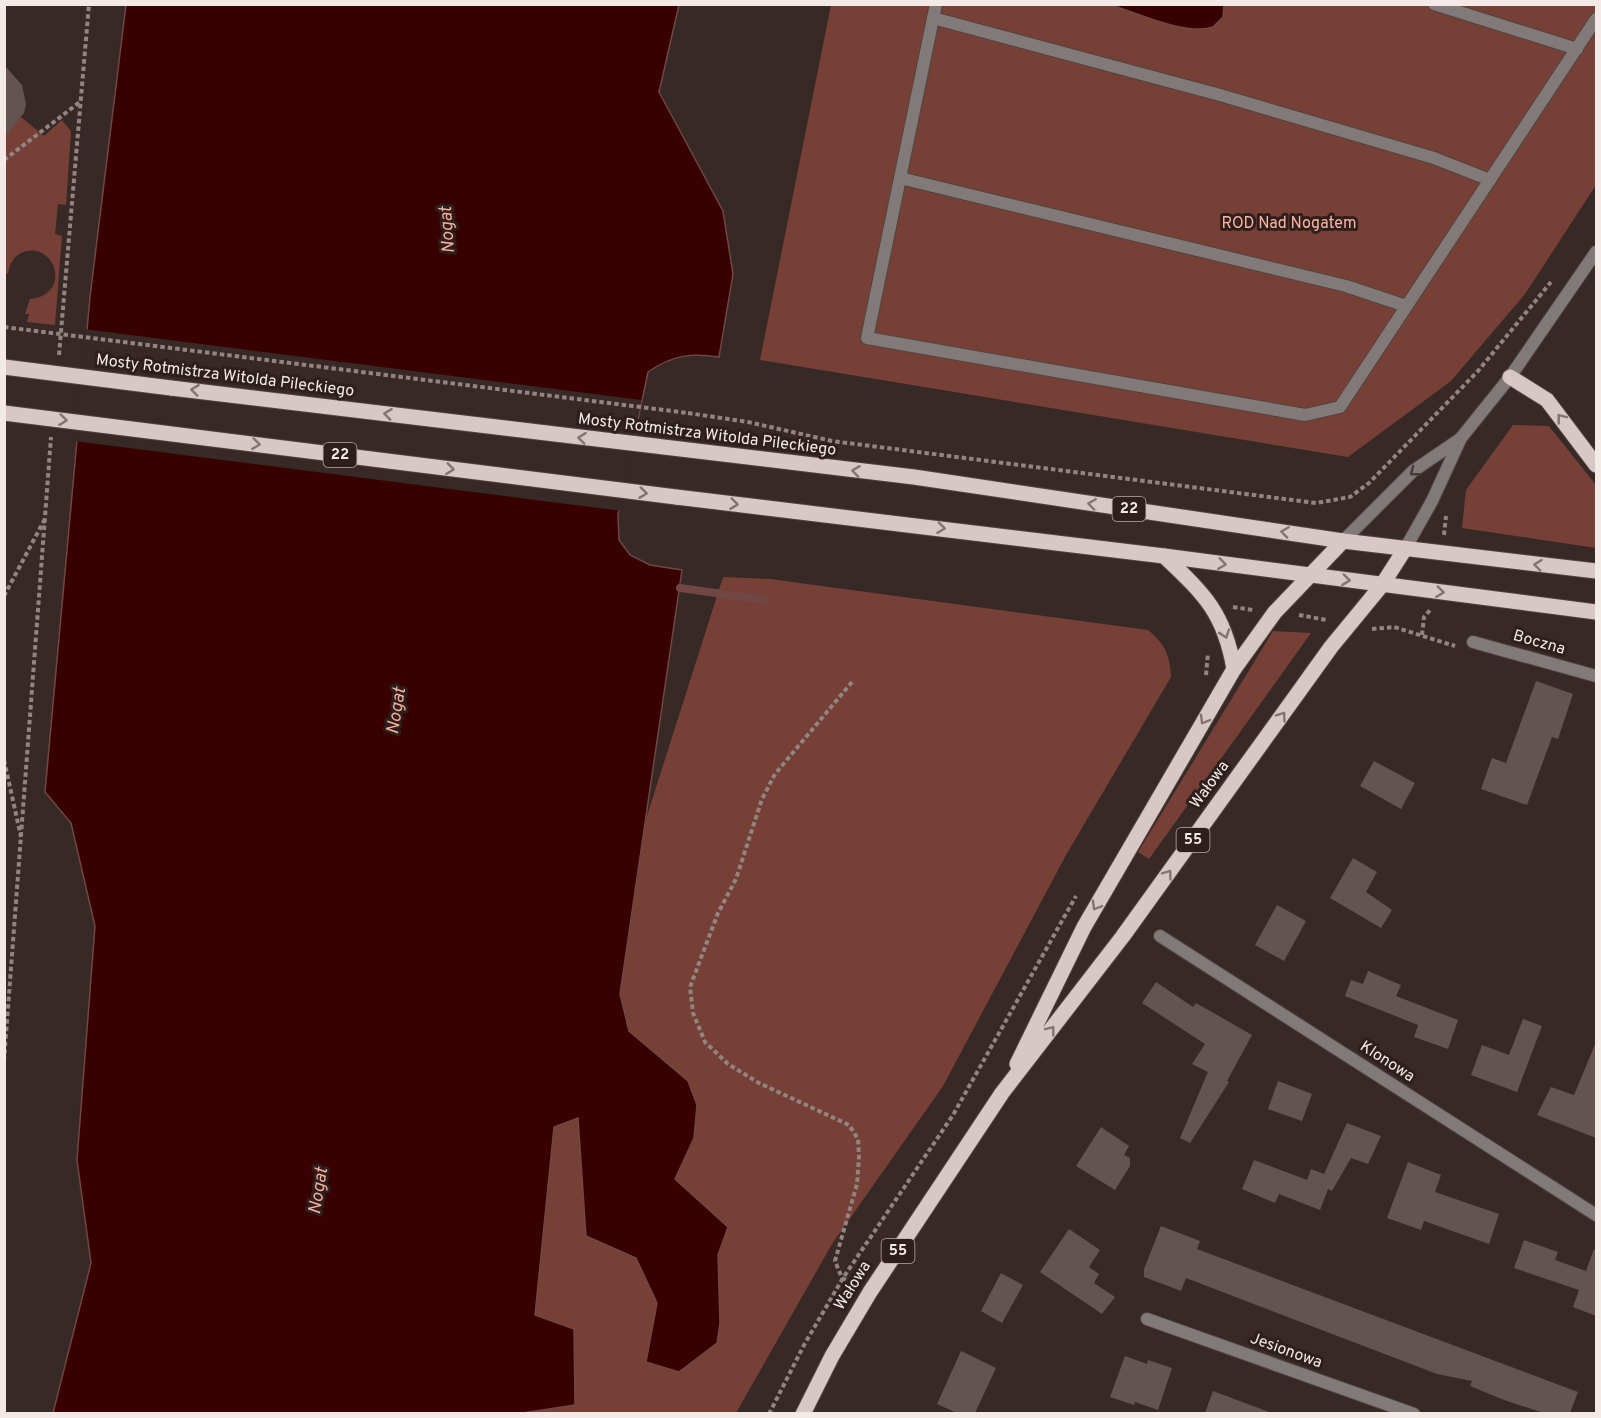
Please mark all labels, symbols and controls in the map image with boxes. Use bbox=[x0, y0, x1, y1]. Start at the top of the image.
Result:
water label: Nogat bbox=[435, 204, 461, 254]
park label: ROD Nad Nogatem bbox=[1221, 214, 1357, 234]
street label: Mosty Rotmistrza Witolda Pileckiego bbox=[95, 350, 355, 402]
one-way arrow bbox=[190, 385, 199, 397]
one-way arrow bbox=[384, 409, 393, 421]
street label: Mosty Rotmistrza Witolda Pileckiego bbox=[577, 409, 837, 461]
one-way arrow bbox=[58, 413, 67, 426]
one-way arrow bbox=[1557, 414, 1568, 425]
one-way arrow bbox=[577, 432, 586, 445]
one-way arrow bbox=[251, 438, 261, 450]
road number: 22 bbox=[324, 443, 356, 467]
one-way arrow bbox=[445, 462, 454, 474]
one-way arrow bbox=[1409, 464, 1420, 475]
one-way arrow bbox=[852, 465, 861, 477]
one-way arrow bbox=[638, 486, 648, 499]
one-way arrow bbox=[729, 497, 739, 510]
road number: 22 bbox=[1112, 497, 1146, 521]
one-way arrow bbox=[1087, 498, 1097, 510]
one-way arrow bbox=[936, 522, 945, 534]
one-way arrow bbox=[1280, 527, 1290, 539]
one-way arrow bbox=[1217, 557, 1227, 569]
one-way arrow bbox=[1534, 559, 1543, 572]
one-way arrow bbox=[1341, 574, 1350, 586]
one-way arrow bbox=[1435, 585, 1444, 598]
street label: Boczna bbox=[1511, 626, 1567, 660]
one-way arrow bbox=[1218, 628, 1231, 639]
water label: Nogat bbox=[382, 684, 412, 736]
one-way arrow bbox=[1275, 712, 1286, 723]
one-way arrow bbox=[1200, 714, 1212, 724]
street label: Wałowa bbox=[1186, 757, 1234, 813]
road number: 55 bbox=[1176, 828, 1210, 852]
one-way arrow bbox=[1161, 870, 1172, 881]
one-way arrow bbox=[1091, 900, 1103, 911]
one-way arrow bbox=[1043, 1026, 1054, 1037]
street label: Klonowa bbox=[1356, 1037, 1418, 1087]
water label: Nogat bbox=[304, 1164, 334, 1216]
road number: 55 bbox=[882, 1239, 914, 1263]
street label: Wałowa bbox=[830, 1258, 876, 1314]
street label: Jesionowa bbox=[1247, 1329, 1325, 1373]

